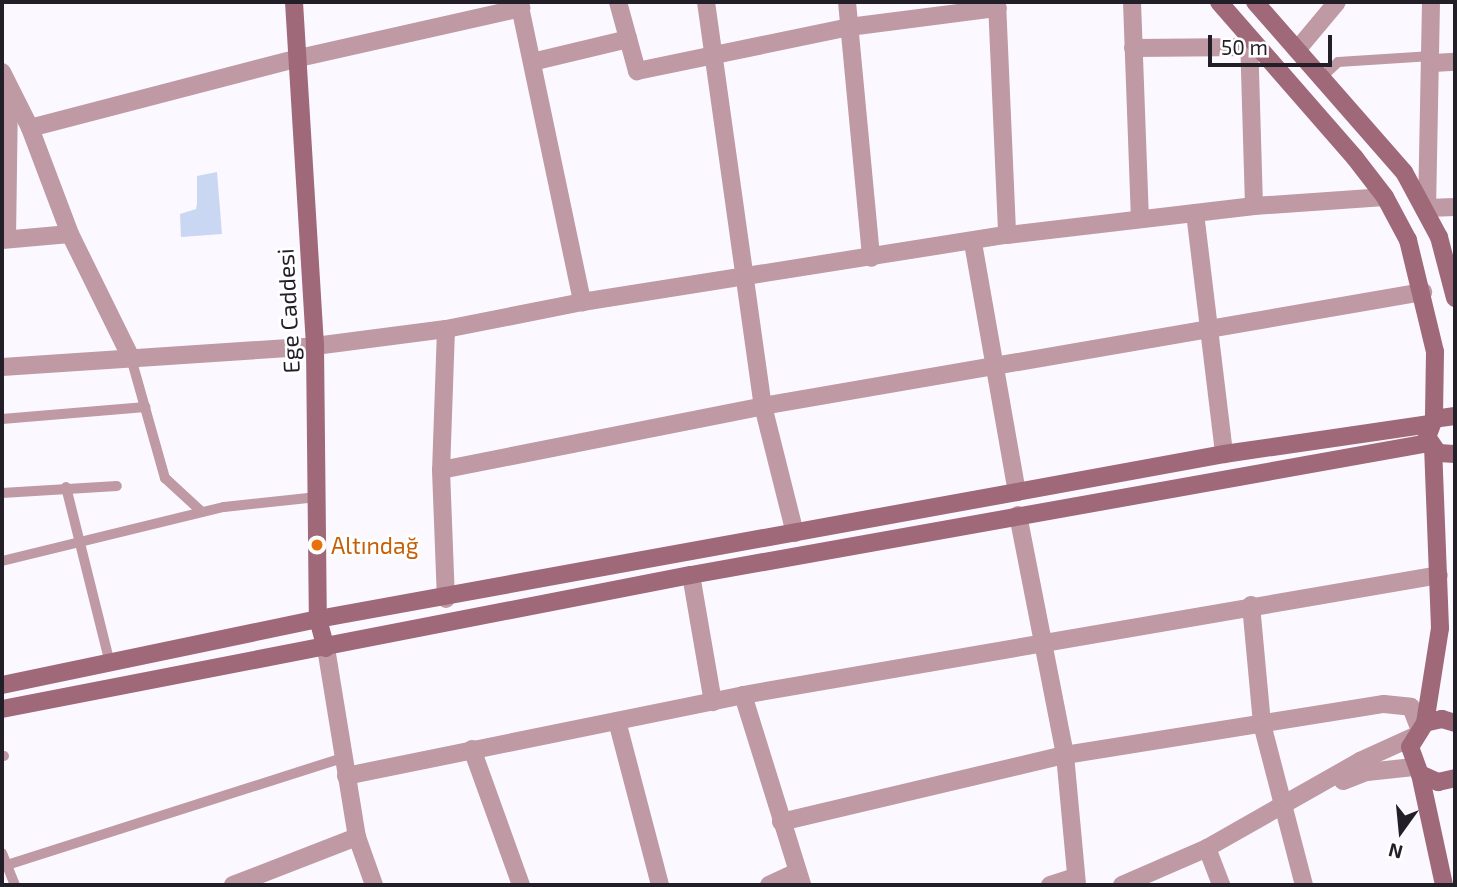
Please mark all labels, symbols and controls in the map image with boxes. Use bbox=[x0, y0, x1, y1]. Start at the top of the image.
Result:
scale bar bbox=[1212, 21, 1336, 65]
text: 50 m bbox=[1221, 34, 1268, 59]
street label: Ege Caddesi bbox=[271, 248, 305, 374]
place label: Altındağ bbox=[331, 531, 418, 559]
marker: Altındağ bbox=[309, 537, 325, 553]
north arrow bbox=[1366, 796, 1436, 866]
text: N bbox=[1386, 839, 1405, 865]

